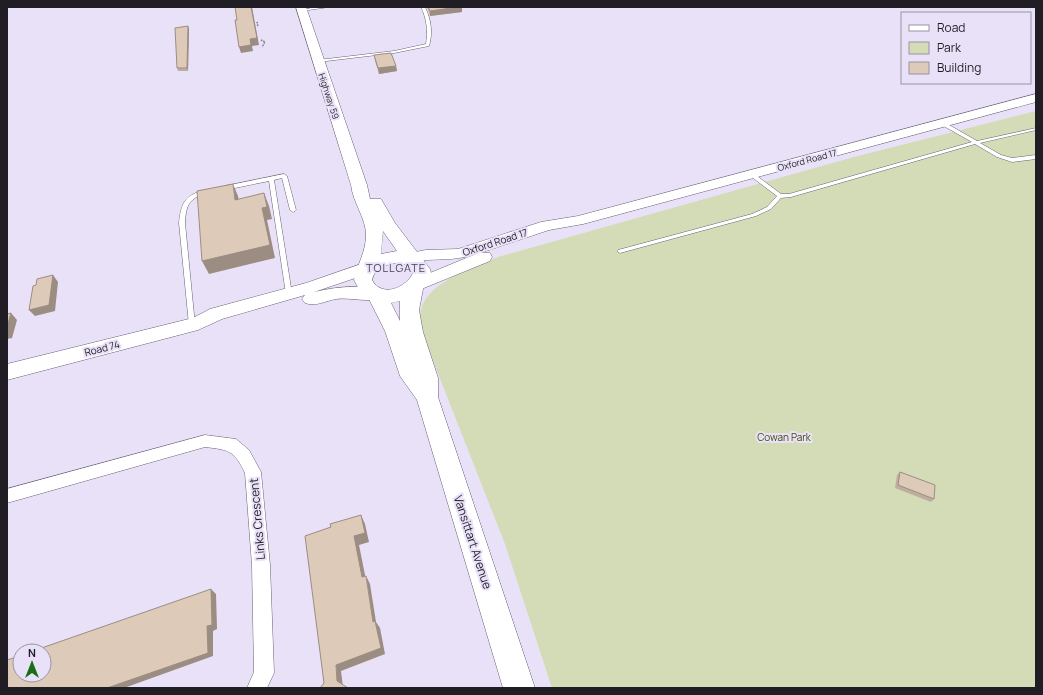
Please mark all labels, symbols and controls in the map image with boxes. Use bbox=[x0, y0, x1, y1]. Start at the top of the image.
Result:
legend bbox=[901, 12, 1031, 84]
text: Road bbox=[937, 19, 965, 36]
text: Park bbox=[937, 39, 962, 56]
text: Building bbox=[937, 59, 981, 76]
street label: Highway 59 bbox=[315, 71, 343, 121]
street label: Oxford Road 17 bbox=[776, 146, 839, 174]
street label: Oxford Road 17 bbox=[461, 225, 529, 259]
district label: TOLLGATE bbox=[366, 260, 426, 275]
street label: Road 74 bbox=[83, 337, 121, 359]
park label: Cowan Park bbox=[757, 430, 812, 444]
street label: Links Crescent bbox=[245, 477, 269, 561]
street label: Vansittart Avenue bbox=[450, 493, 496, 591]
north arrow bbox=[12, 643, 52, 683]
text: N bbox=[28, 645, 36, 660]

